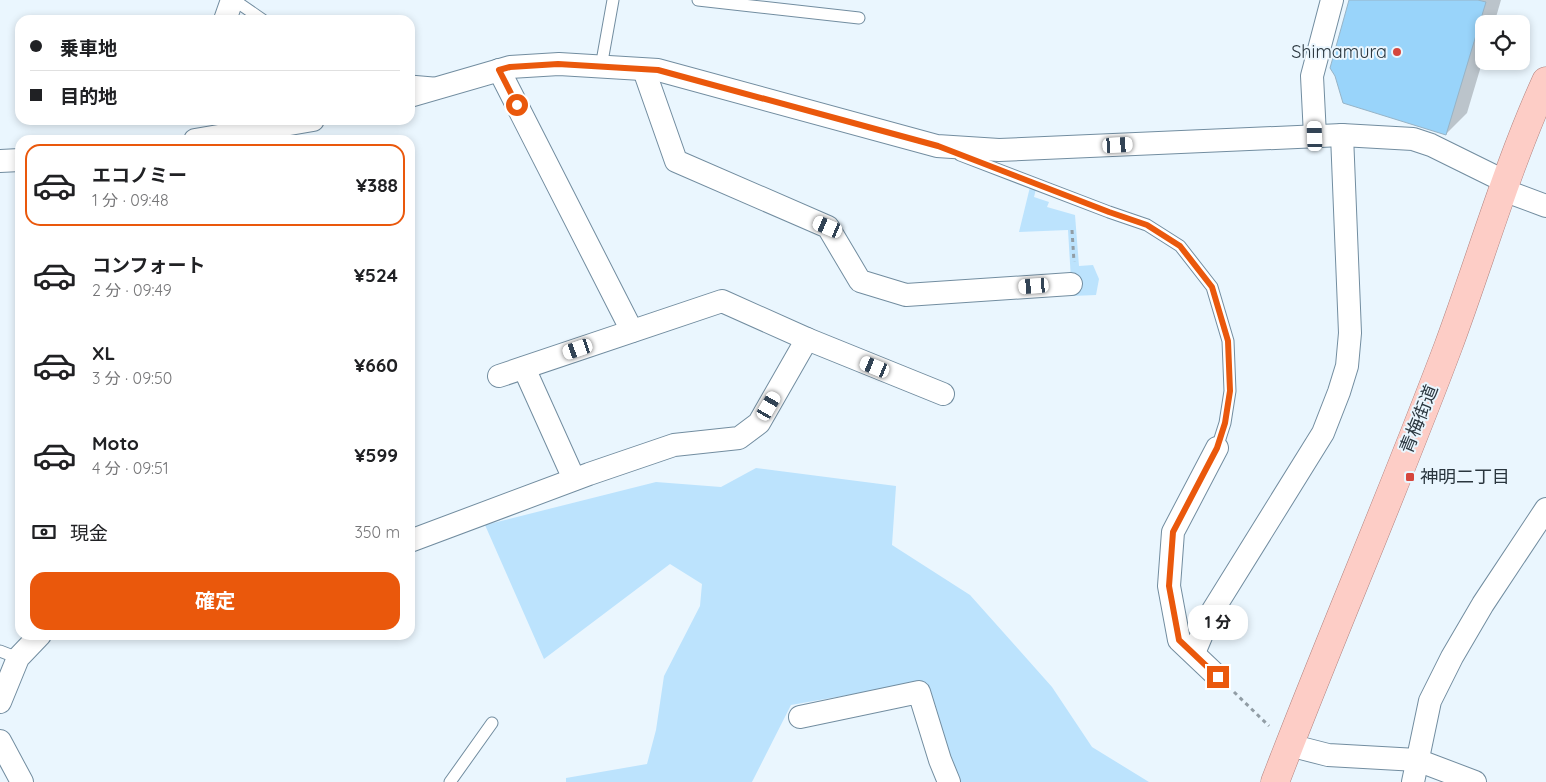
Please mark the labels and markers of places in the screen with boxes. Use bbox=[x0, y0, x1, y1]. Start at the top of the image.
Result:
place label: Shimamura bbox=[1291, 40, 1387, 63]
marker: Shimamura bbox=[1391, 46, 1403, 58]
place label: 神明二丁目 bbox=[1420, 465, 1510, 488]
marker: 神明二丁目 bbox=[1404, 471, 1416, 483]

